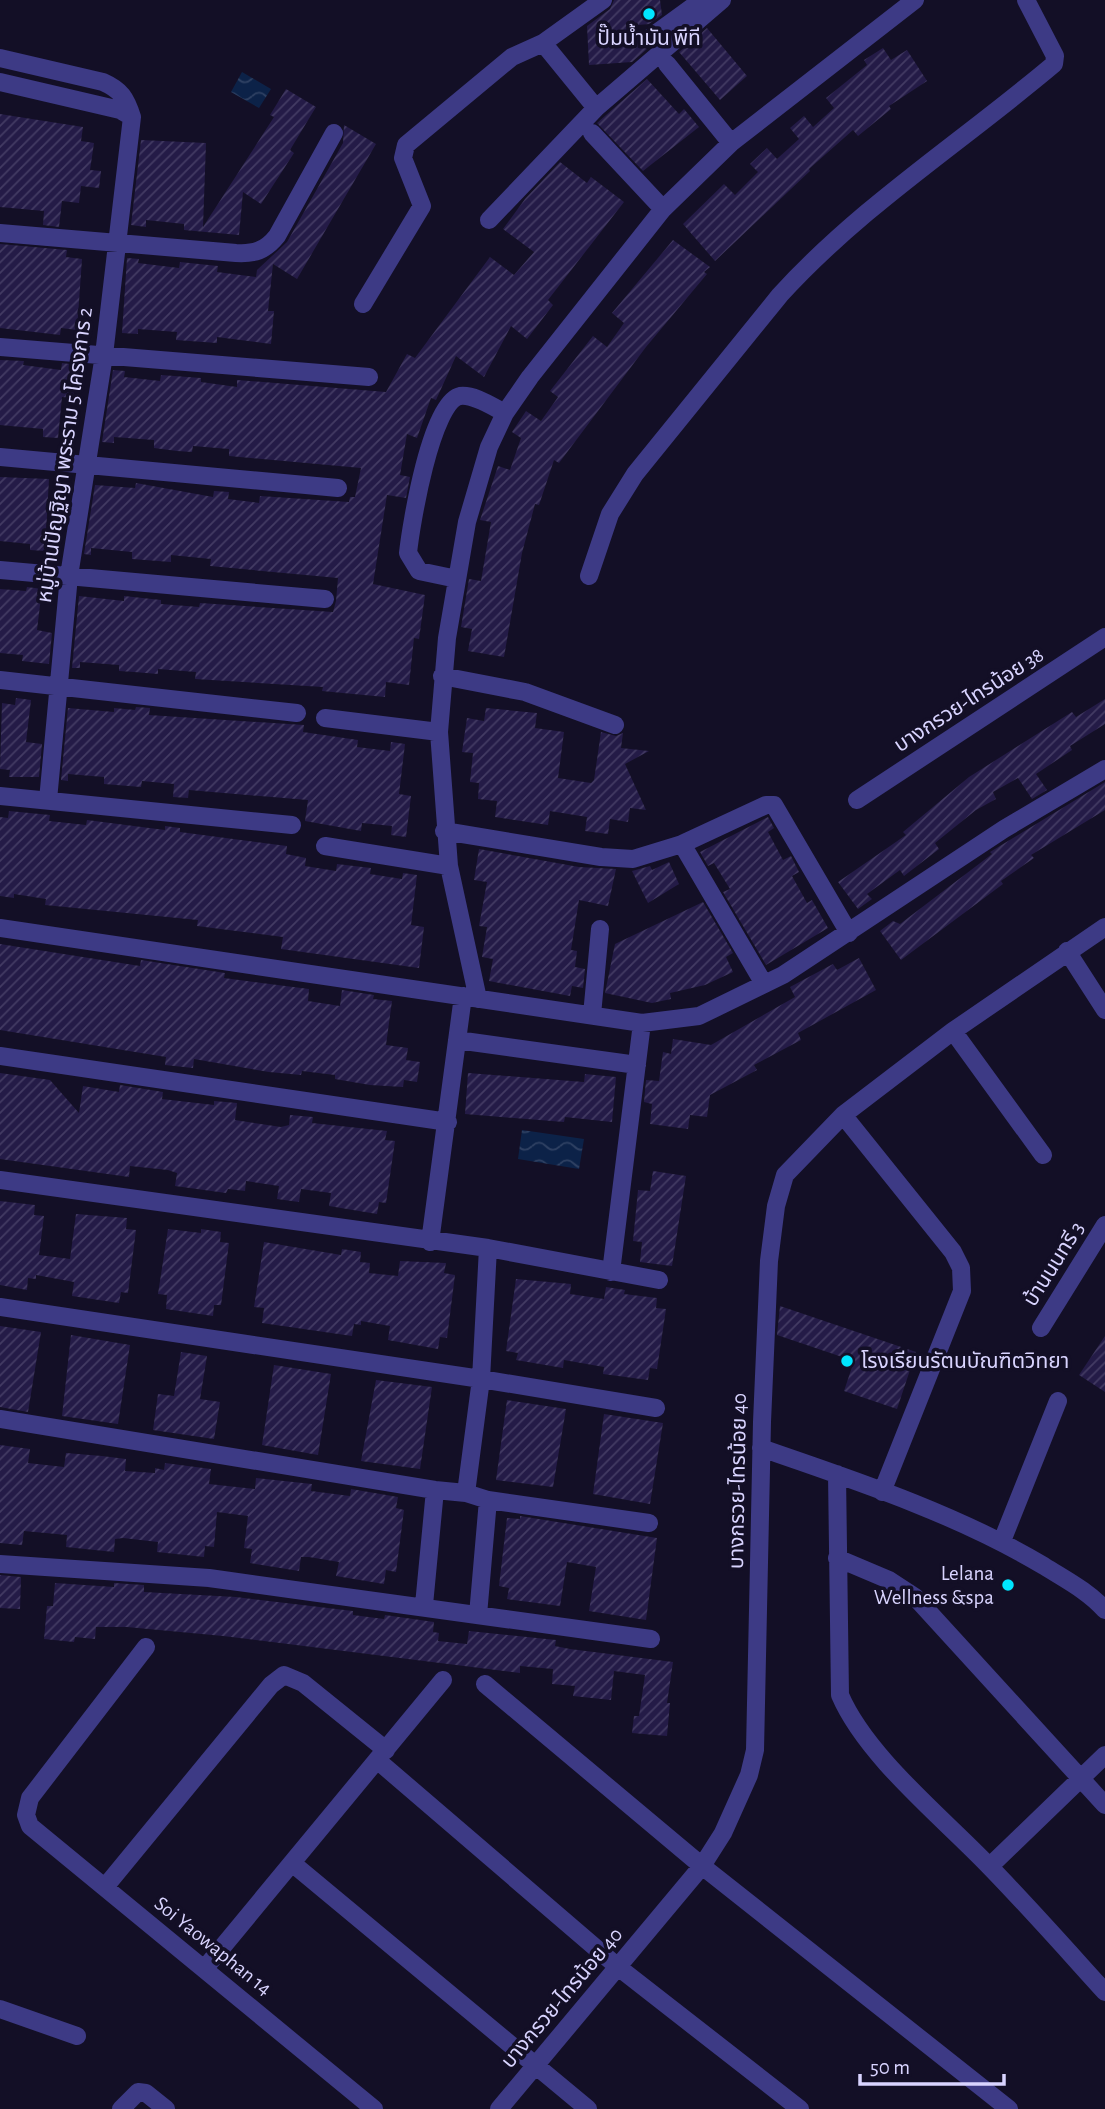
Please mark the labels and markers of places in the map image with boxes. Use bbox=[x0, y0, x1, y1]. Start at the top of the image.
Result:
marker: ปั๊มน้ำมัน พีที bbox=[641, 6, 657, 22]
place label: ปั๊มน้ำมัน พีที bbox=[597, 23, 701, 49]
place label: โรงเรียนรัตนบัณฑิตวิทยา bbox=[861, 1350, 1069, 1372]
marker: โรงเรียนรัตนบัณฑิตวิทยา bbox=[839, 1353, 855, 1369]
place label: Lelana Wellness &spa bbox=[874, 1563, 994, 1608]
marker: Lelana Wellness &spa bbox=[1000, 1577, 1016, 1593]

